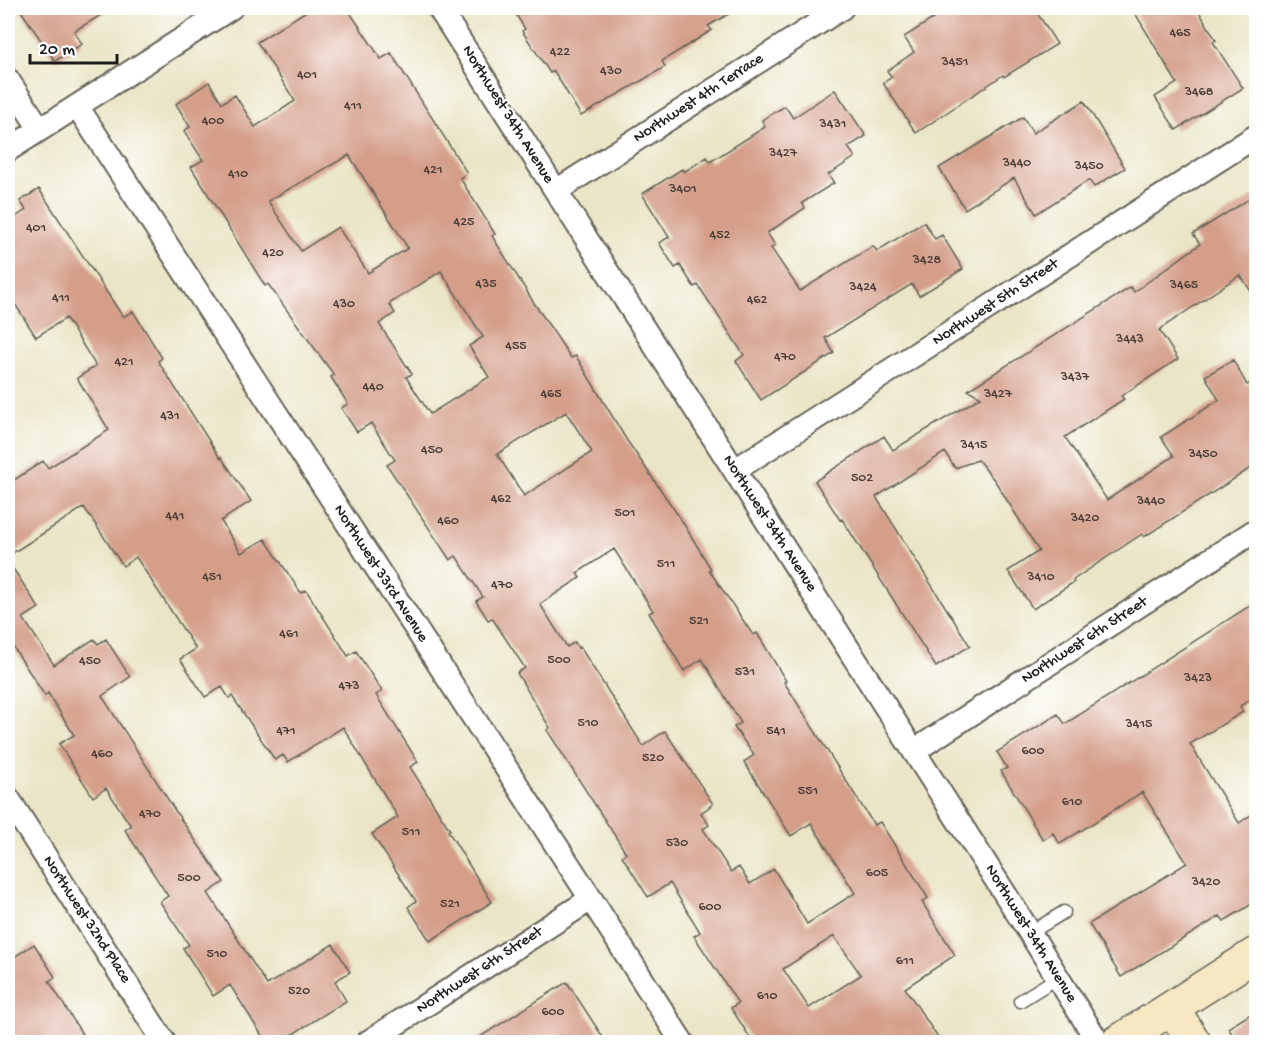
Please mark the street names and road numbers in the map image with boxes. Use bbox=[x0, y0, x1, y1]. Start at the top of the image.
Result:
street label: Northwest 34th Avenue bbox=[457, 42, 558, 188]
street label: Northwest 4th Terrace bbox=[630, 49, 768, 148]
street label: Northwest 5th Street bbox=[929, 254, 1064, 351]
street label: Northwest 34th Avenue bbox=[718, 452, 821, 597]
street label: Northwest 33rd Avenue bbox=[328, 502, 432, 647]
street label: Northwest 6th Street bbox=[1019, 592, 1153, 689]
street label: Northwest 32nd Place bbox=[38, 853, 135, 988]
street label: Northwest 34th Avenue bbox=[980, 861, 1081, 1007]
street label: Northwest 6th Street bbox=[414, 922, 548, 1019]

